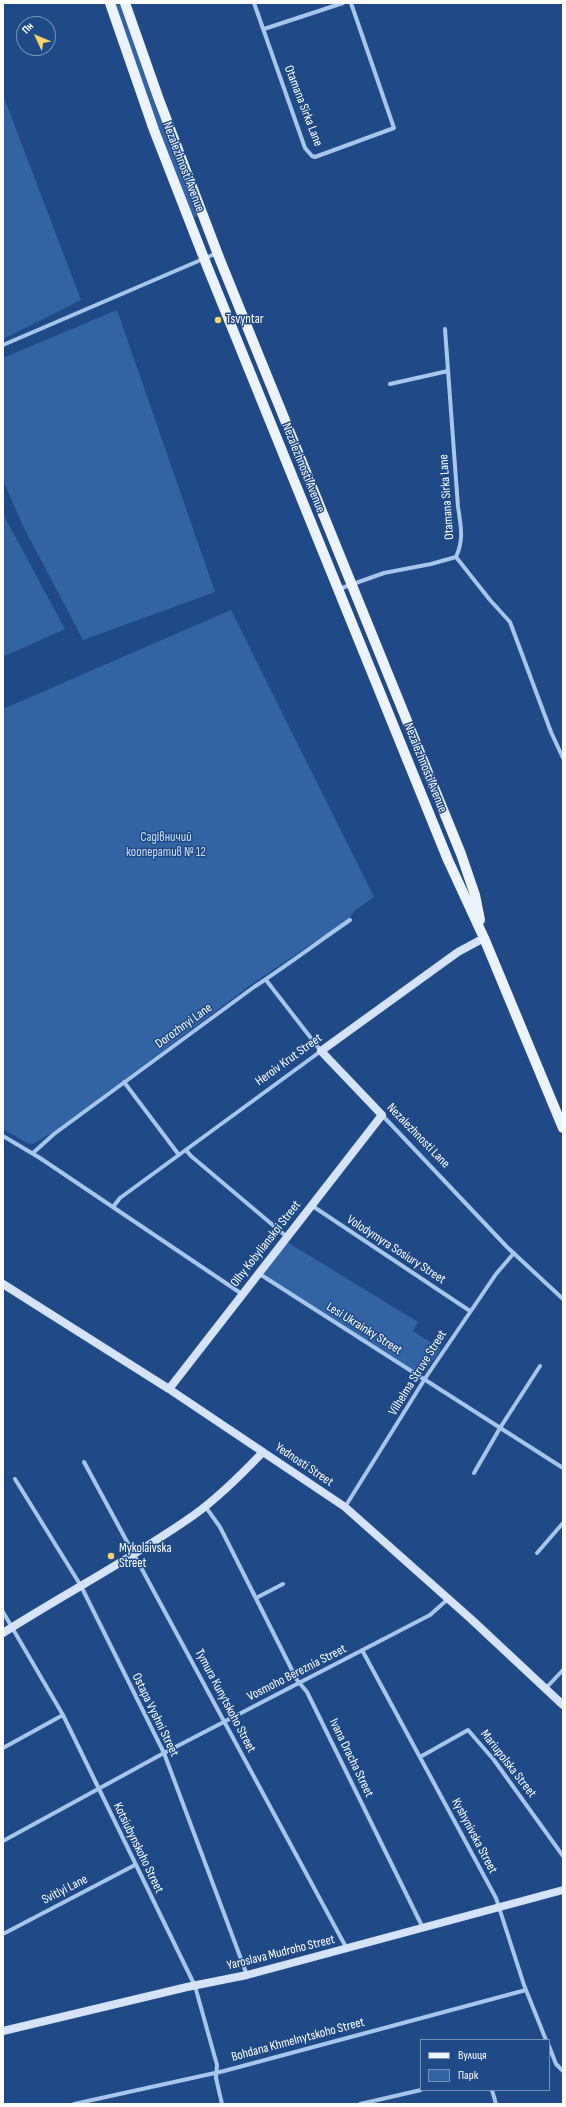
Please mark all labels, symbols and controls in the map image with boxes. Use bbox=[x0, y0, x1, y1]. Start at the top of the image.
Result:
north arrow bbox=[16, 16, 56, 56]
text: Пн bbox=[19, 20, 36, 36]
street label: Otamana Sirka Lane bbox=[280, 63, 326, 149]
street label: Nezalezhnosti Avenue bbox=[159, 120, 207, 214]
place label: Tsvyntar bbox=[226, 312, 263, 328]
marker: Tsvyntar bbox=[213, 315, 223, 325]
street label: Nezalezhnosti Avenue bbox=[278, 421, 328, 515]
street label: Otamana Sirka Lane bbox=[436, 454, 458, 540]
street label: Nezalezhnosti Avenue bbox=[400, 721, 450, 815]
park label: Садівничий кооператив № 12 bbox=[126, 830, 206, 861]
street label: Dorozhnyi Lane bbox=[153, 1000, 215, 1052]
street label: Heroiv Krut Street bbox=[253, 1031, 325, 1089]
street label: Nezalezhnosti Lane bbox=[383, 1100, 453, 1172]
street label: Olhy Kobylianskoi Street bbox=[227, 1198, 305, 1290]
street label: Volodymyra Sosiury Street bbox=[344, 1212, 448, 1288]
street label: Lesi Ukrainky Street bbox=[323, 1299, 405, 1359]
street label: Vilhelma Struve Street bbox=[386, 1327, 450, 1419]
street label: Yednosti Street bbox=[272, 1440, 336, 1490]
place label: Mykolaivska Street bbox=[119, 1541, 171, 1572]
marker: Mykolaivska Street bbox=[106, 1551, 116, 1561]
street label: Vosmoho Bereznia Street bbox=[245, 1641, 349, 1705]
street label: Tymura Kunytskoho Street bbox=[191, 1647, 259, 1755]
street label: Ostapa Vyshni Street bbox=[128, 1671, 182, 1759]
street label: Ivana Dracha Street bbox=[325, 1716, 377, 1800]
street label: Mariupolska Street bbox=[477, 1727, 539, 1801]
street label: Kyshynivska Street bbox=[448, 1796, 500, 1876]
street label: Kotsiubynskoho Street bbox=[109, 1800, 167, 1896]
street label: Svitlyi Lane bbox=[39, 1872, 91, 1908]
street label: Yaroslava Mudroho Street bbox=[225, 1932, 337, 1974]
street label: Bohdana Khmelnytskoho Street bbox=[230, 2015, 366, 2065]
legend bbox=[420, 2039, 550, 2091]
text: Вулиця bbox=[458, 2048, 487, 2063]
text: Парк bbox=[458, 2068, 478, 2083]

